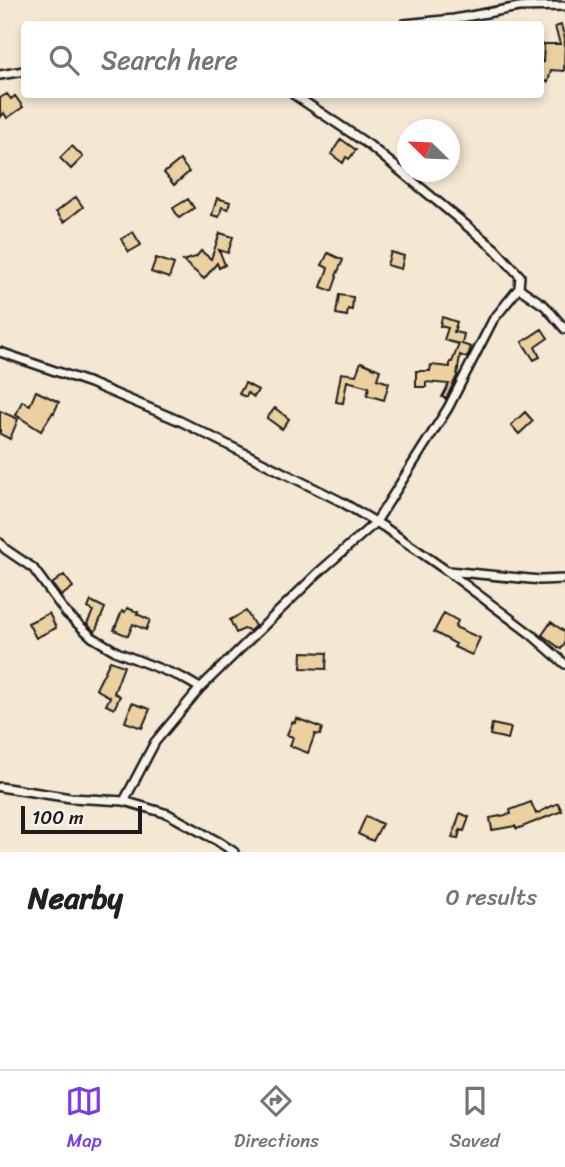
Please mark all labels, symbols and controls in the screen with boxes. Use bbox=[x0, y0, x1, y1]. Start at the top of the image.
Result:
search box bbox=[21, 21, 544, 98]
text: Search here bbox=[101, 37, 238, 83]
icon: search bbox=[45, 41, 83, 79]
north arrow bbox=[397, 119, 460, 182]
text: 100 m bbox=[32, 801, 84, 834]
scale bar bbox=[21, 803, 142, 835]
text: Nearby bbox=[28, 871, 123, 925]
text: 0 results bbox=[445, 877, 537, 918]
tab: Map bbox=[65, 1082, 103, 1157]
tab: Directions bbox=[234, 1082, 319, 1157]
tab: Saved bbox=[450, 1082, 500, 1157]

